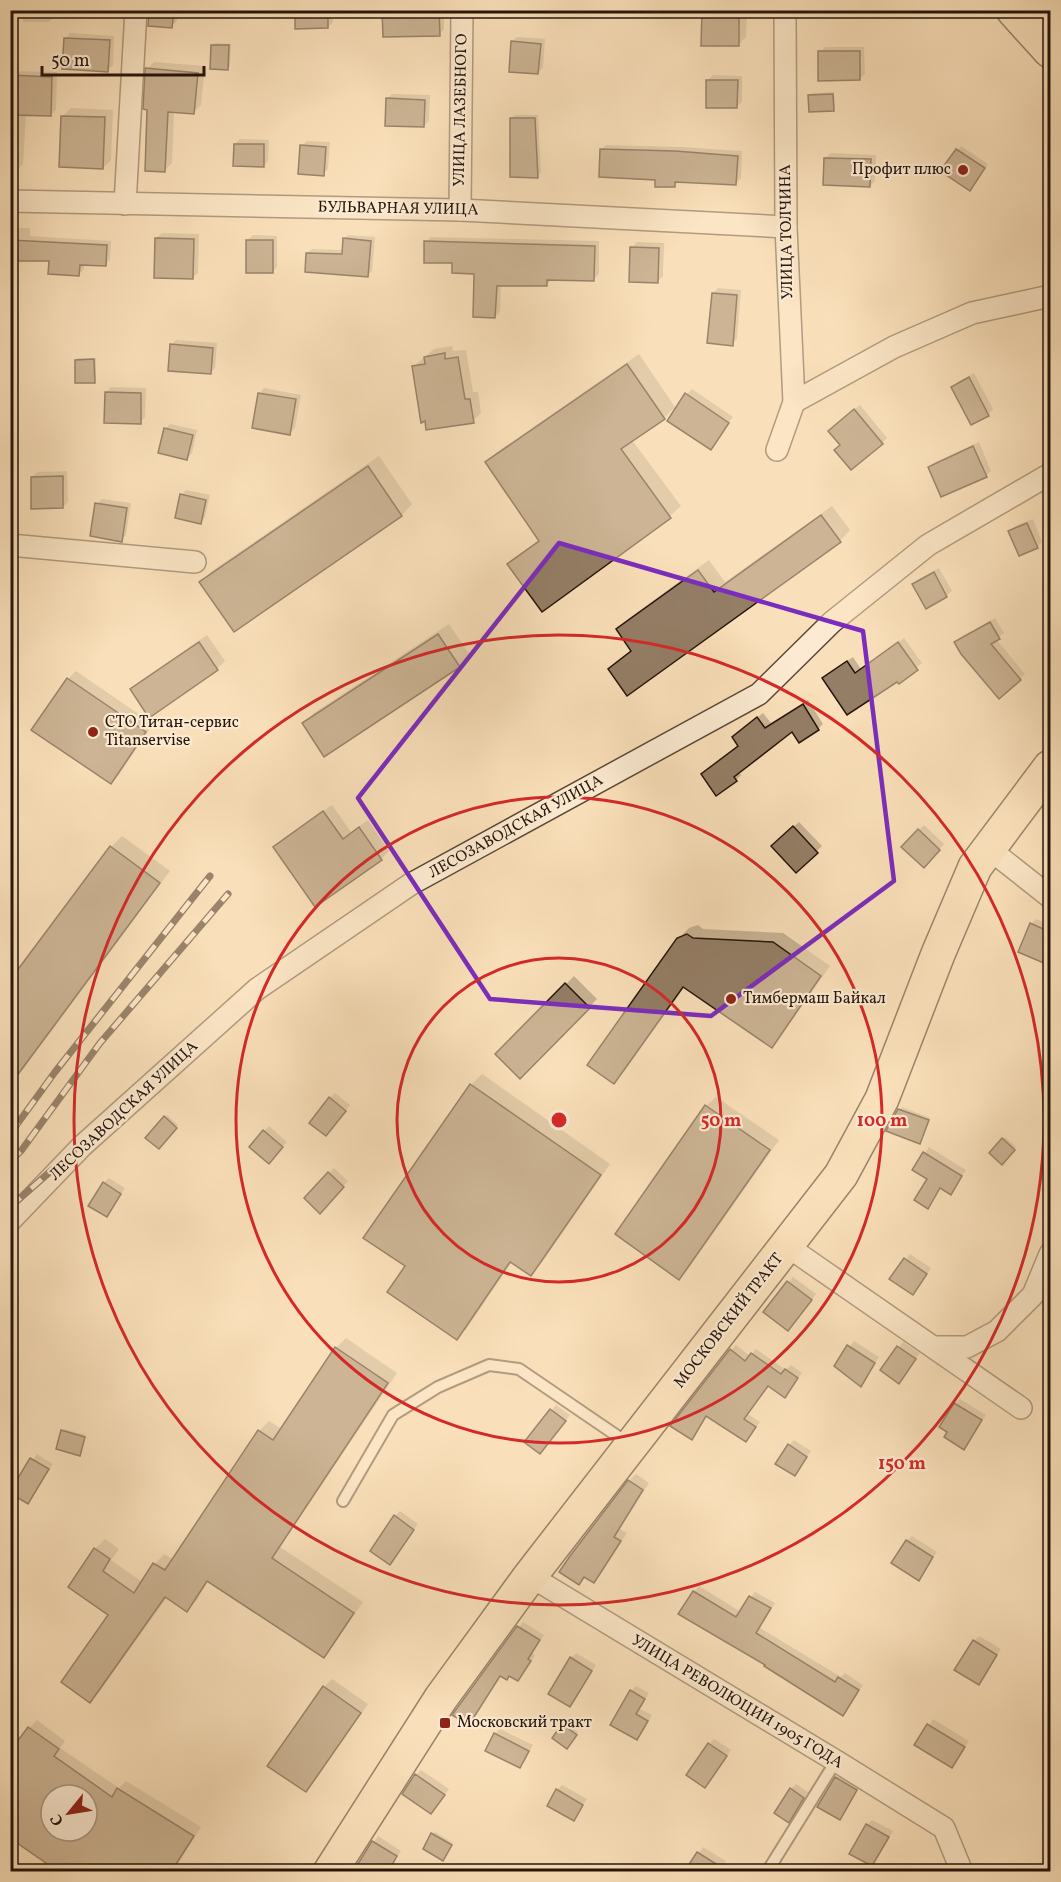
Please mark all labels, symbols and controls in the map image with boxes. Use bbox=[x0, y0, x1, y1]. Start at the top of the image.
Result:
street label: УЛИЦА ЛАЗЕБНОГО bbox=[449, 33, 473, 187]
scale bar bbox=[42, 39, 204, 77]
text: 50 m bbox=[51, 49, 90, 74]
place label: Профит плюс bbox=[852, 159, 951, 181]
marker: Профит плюс bbox=[956, 163, 970, 177]
street label: УЛИЦА ТОЛЧИНА bbox=[775, 164, 799, 300]
street label: БУЛЬВАРНАЯ УЛИЦА bbox=[317, 197, 479, 221]
place label: СТО Титан-сервис Titanservise bbox=[105, 712, 239, 752]
marker: СТО Титан-сервис Titanservise bbox=[86, 725, 100, 739]
street label: ЛЕСОЗАВОДСКАЯ УЛИЦА bbox=[425, 770, 607, 884]
place label: Тимбермаш Байкал bbox=[743, 988, 886, 1010]
marker: Тимбермаш Байкал bbox=[724, 992, 738, 1006]
street label: ЛЕСОЗАВОДСКАЯ УЛИЦА bbox=[45, 1036, 203, 1186]
text: 50 m bbox=[701, 1109, 741, 1134]
text: 100 m bbox=[857, 1109, 907, 1134]
centre of rings bbox=[549, 1110, 569, 1130]
street label: МОСКОВСКИЙ ТРАКТ bbox=[669, 1249, 789, 1393]
text: 150 m bbox=[878, 1452, 926, 1477]
street label: УЛИЦА РЕВОЛЮЦИИ 1905 ГОДА bbox=[627, 1630, 847, 1774]
place label: Московский тракт bbox=[457, 1712, 592, 1734]
marker: Московский тракт bbox=[438, 1716, 452, 1730]
north arrow bbox=[39, 1783, 99, 1843]
text: С bbox=[46, 1810, 70, 1829]

